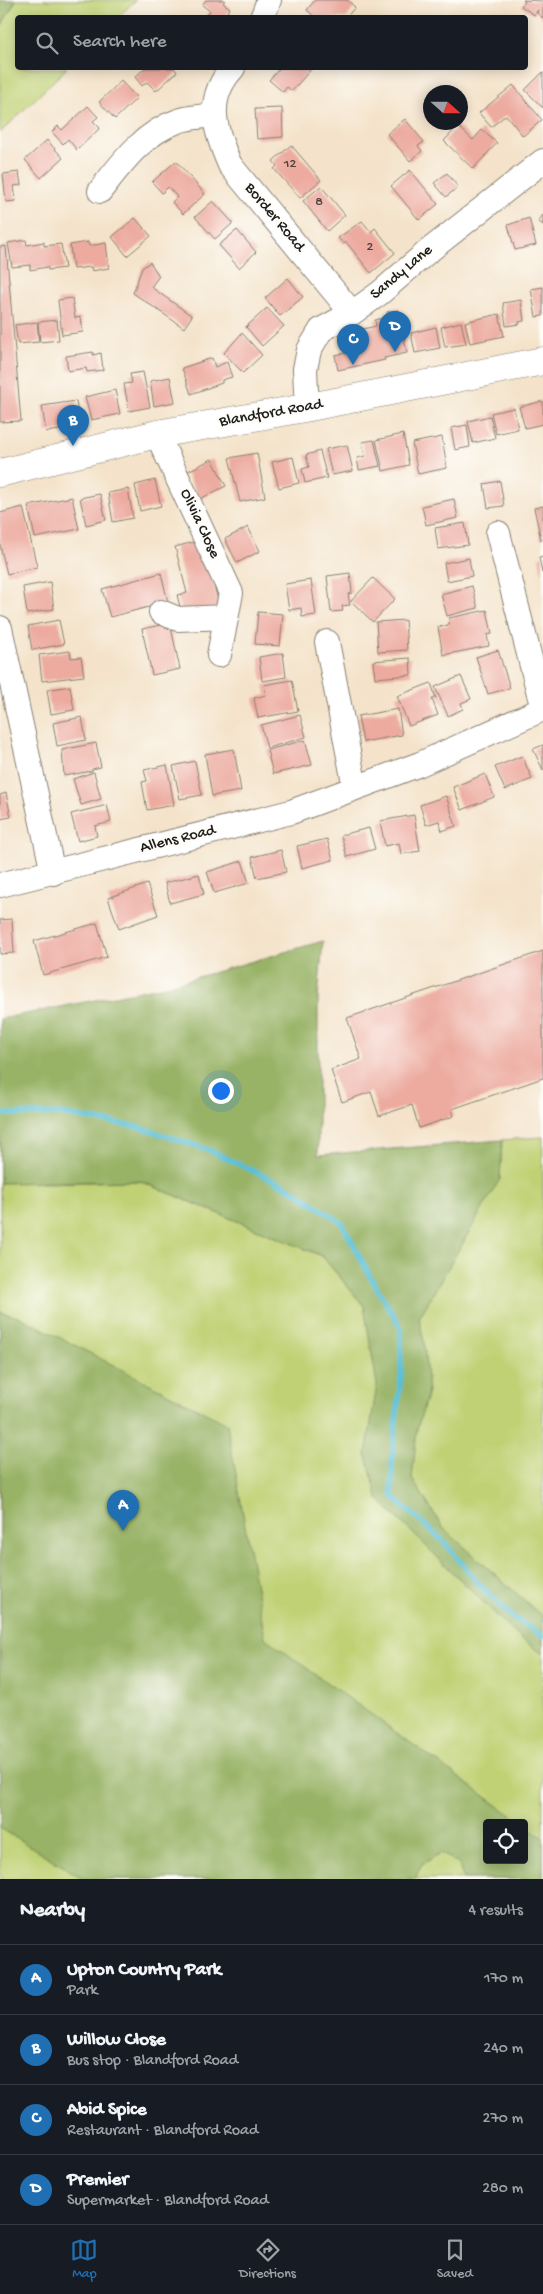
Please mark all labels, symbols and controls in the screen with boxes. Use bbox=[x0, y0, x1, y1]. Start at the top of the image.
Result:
search box bbox=[15, 15, 528, 70]
icon: search bbox=[33, 29, 61, 57]
text: Search here bbox=[73, 31, 167, 54]
north arrow bbox=[423, 85, 468, 130]
house number: 12 bbox=[283, 156, 296, 173]
street label: Border Road bbox=[239, 179, 309, 258]
house number: 8 bbox=[315, 194, 323, 211]
house number: 2 bbox=[367, 239, 374, 256]
street label: Sandy Lane bbox=[367, 241, 438, 305]
pin: D bbox=[379, 311, 411, 352]
pin: C bbox=[337, 324, 369, 365]
street label: Blandford Road bbox=[217, 395, 326, 433]
pin: B bbox=[57, 405, 89, 446]
street label: Olivia Close bbox=[175, 486, 224, 562]
street label: Allens Road bbox=[138, 821, 219, 859]
your location bbox=[208, 1078, 234, 1104]
pin: A bbox=[107, 1490, 139, 1531]
map controls bbox=[483, 1819, 528, 1864]
button: locate bbox=[483, 1819, 528, 1864]
text: Nearby bbox=[20, 1899, 85, 1924]
text: 4 results bbox=[468, 1902, 523, 1921]
text: Upton Country Park bbox=[67, 1959, 221, 1982]
text: A bbox=[31, 1970, 41, 1989]
text: 170 m bbox=[484, 1970, 523, 1989]
text: Park bbox=[67, 1982, 98, 2001]
text: Willow Close bbox=[67, 2029, 166, 2052]
text: B bbox=[32, 2040, 40, 2059]
text: 240 m bbox=[483, 2040, 523, 2059]
text: Bus stop · Blandford Road bbox=[67, 2052, 238, 2071]
text: Abid Spice bbox=[67, 2099, 147, 2122]
text: C bbox=[32, 2110, 40, 2129]
text: 270 m bbox=[483, 2110, 523, 2129]
text: Restaurant · Blandford Road bbox=[67, 2122, 258, 2141]
text: Premier bbox=[67, 2169, 128, 2192]
text: D bbox=[31, 2180, 41, 2199]
text: 280 m bbox=[482, 2180, 523, 2199]
text: Supermarket · Blandford Road bbox=[67, 2192, 269, 2211]
tab: Map bbox=[70, 2236, 98, 2283]
tab: Directions bbox=[239, 2236, 296, 2283]
tab: Saved bbox=[437, 2236, 473, 2283]

